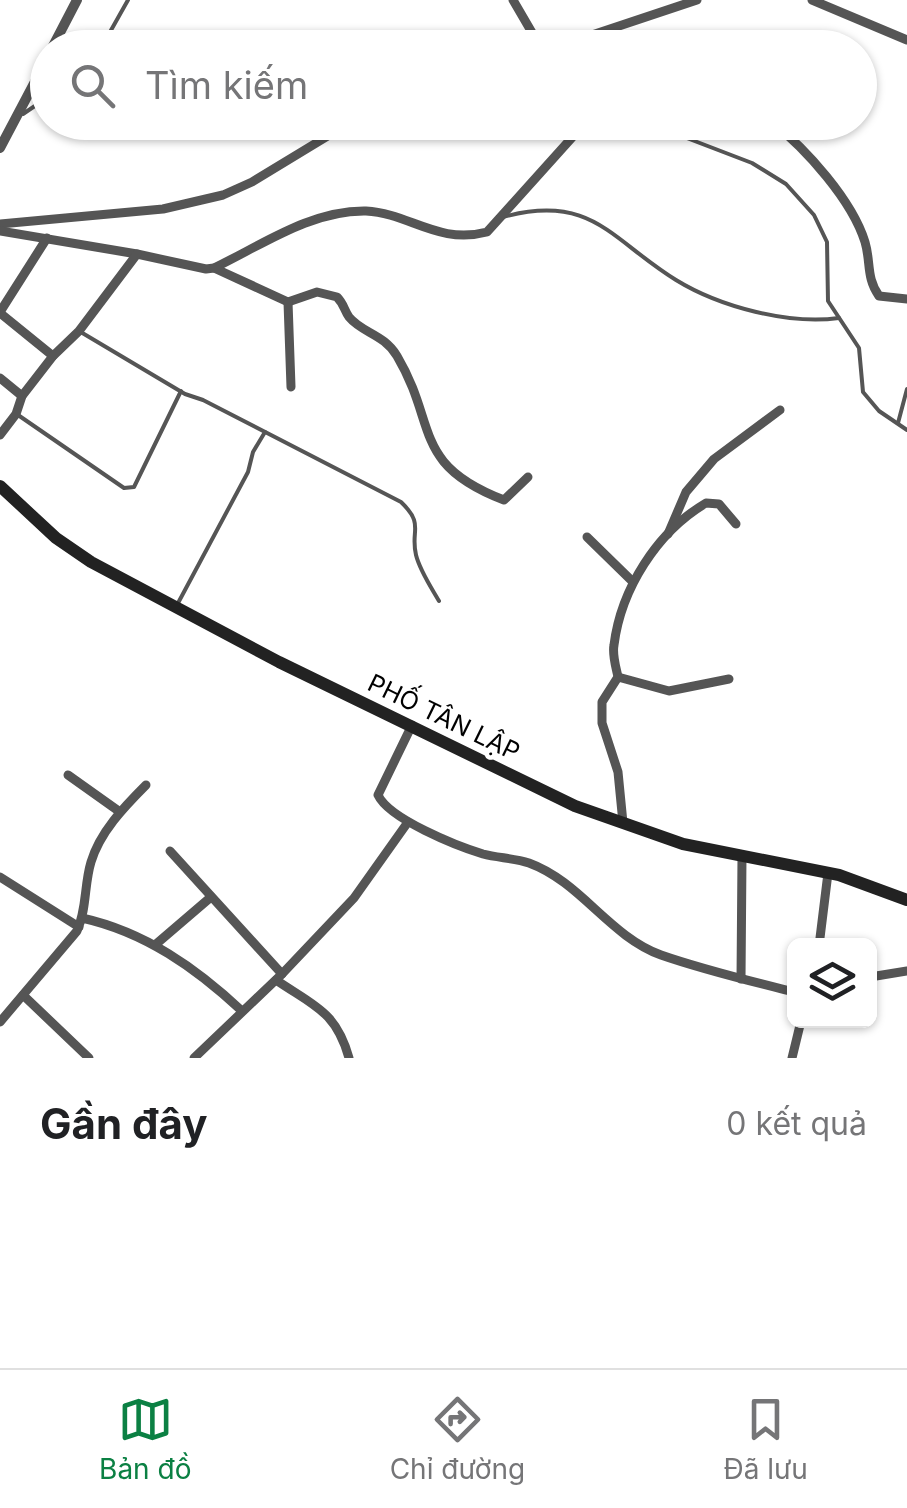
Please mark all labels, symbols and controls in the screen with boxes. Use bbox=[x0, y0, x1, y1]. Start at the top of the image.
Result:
search box bbox=[30, 30, 877, 140]
icon: search bbox=[65, 58, 120, 113]
text: Tìm kiếm bbox=[145, 62, 308, 108]
street label: PHỐ TÂN LẬP bbox=[363, 663, 527, 767]
map controls bbox=[787, 938, 877, 1028]
button: layers bbox=[787, 938, 877, 1028]
text: Gần đây bbox=[40, 1098, 207, 1149]
text: 0 kết quả bbox=[726, 1104, 867, 1143]
tab: Bản đồ bbox=[99, 1392, 191, 1486]
tab: Chỉ đường bbox=[390, 1392, 525, 1486]
tab: Đã lưu bbox=[723, 1392, 808, 1486]

